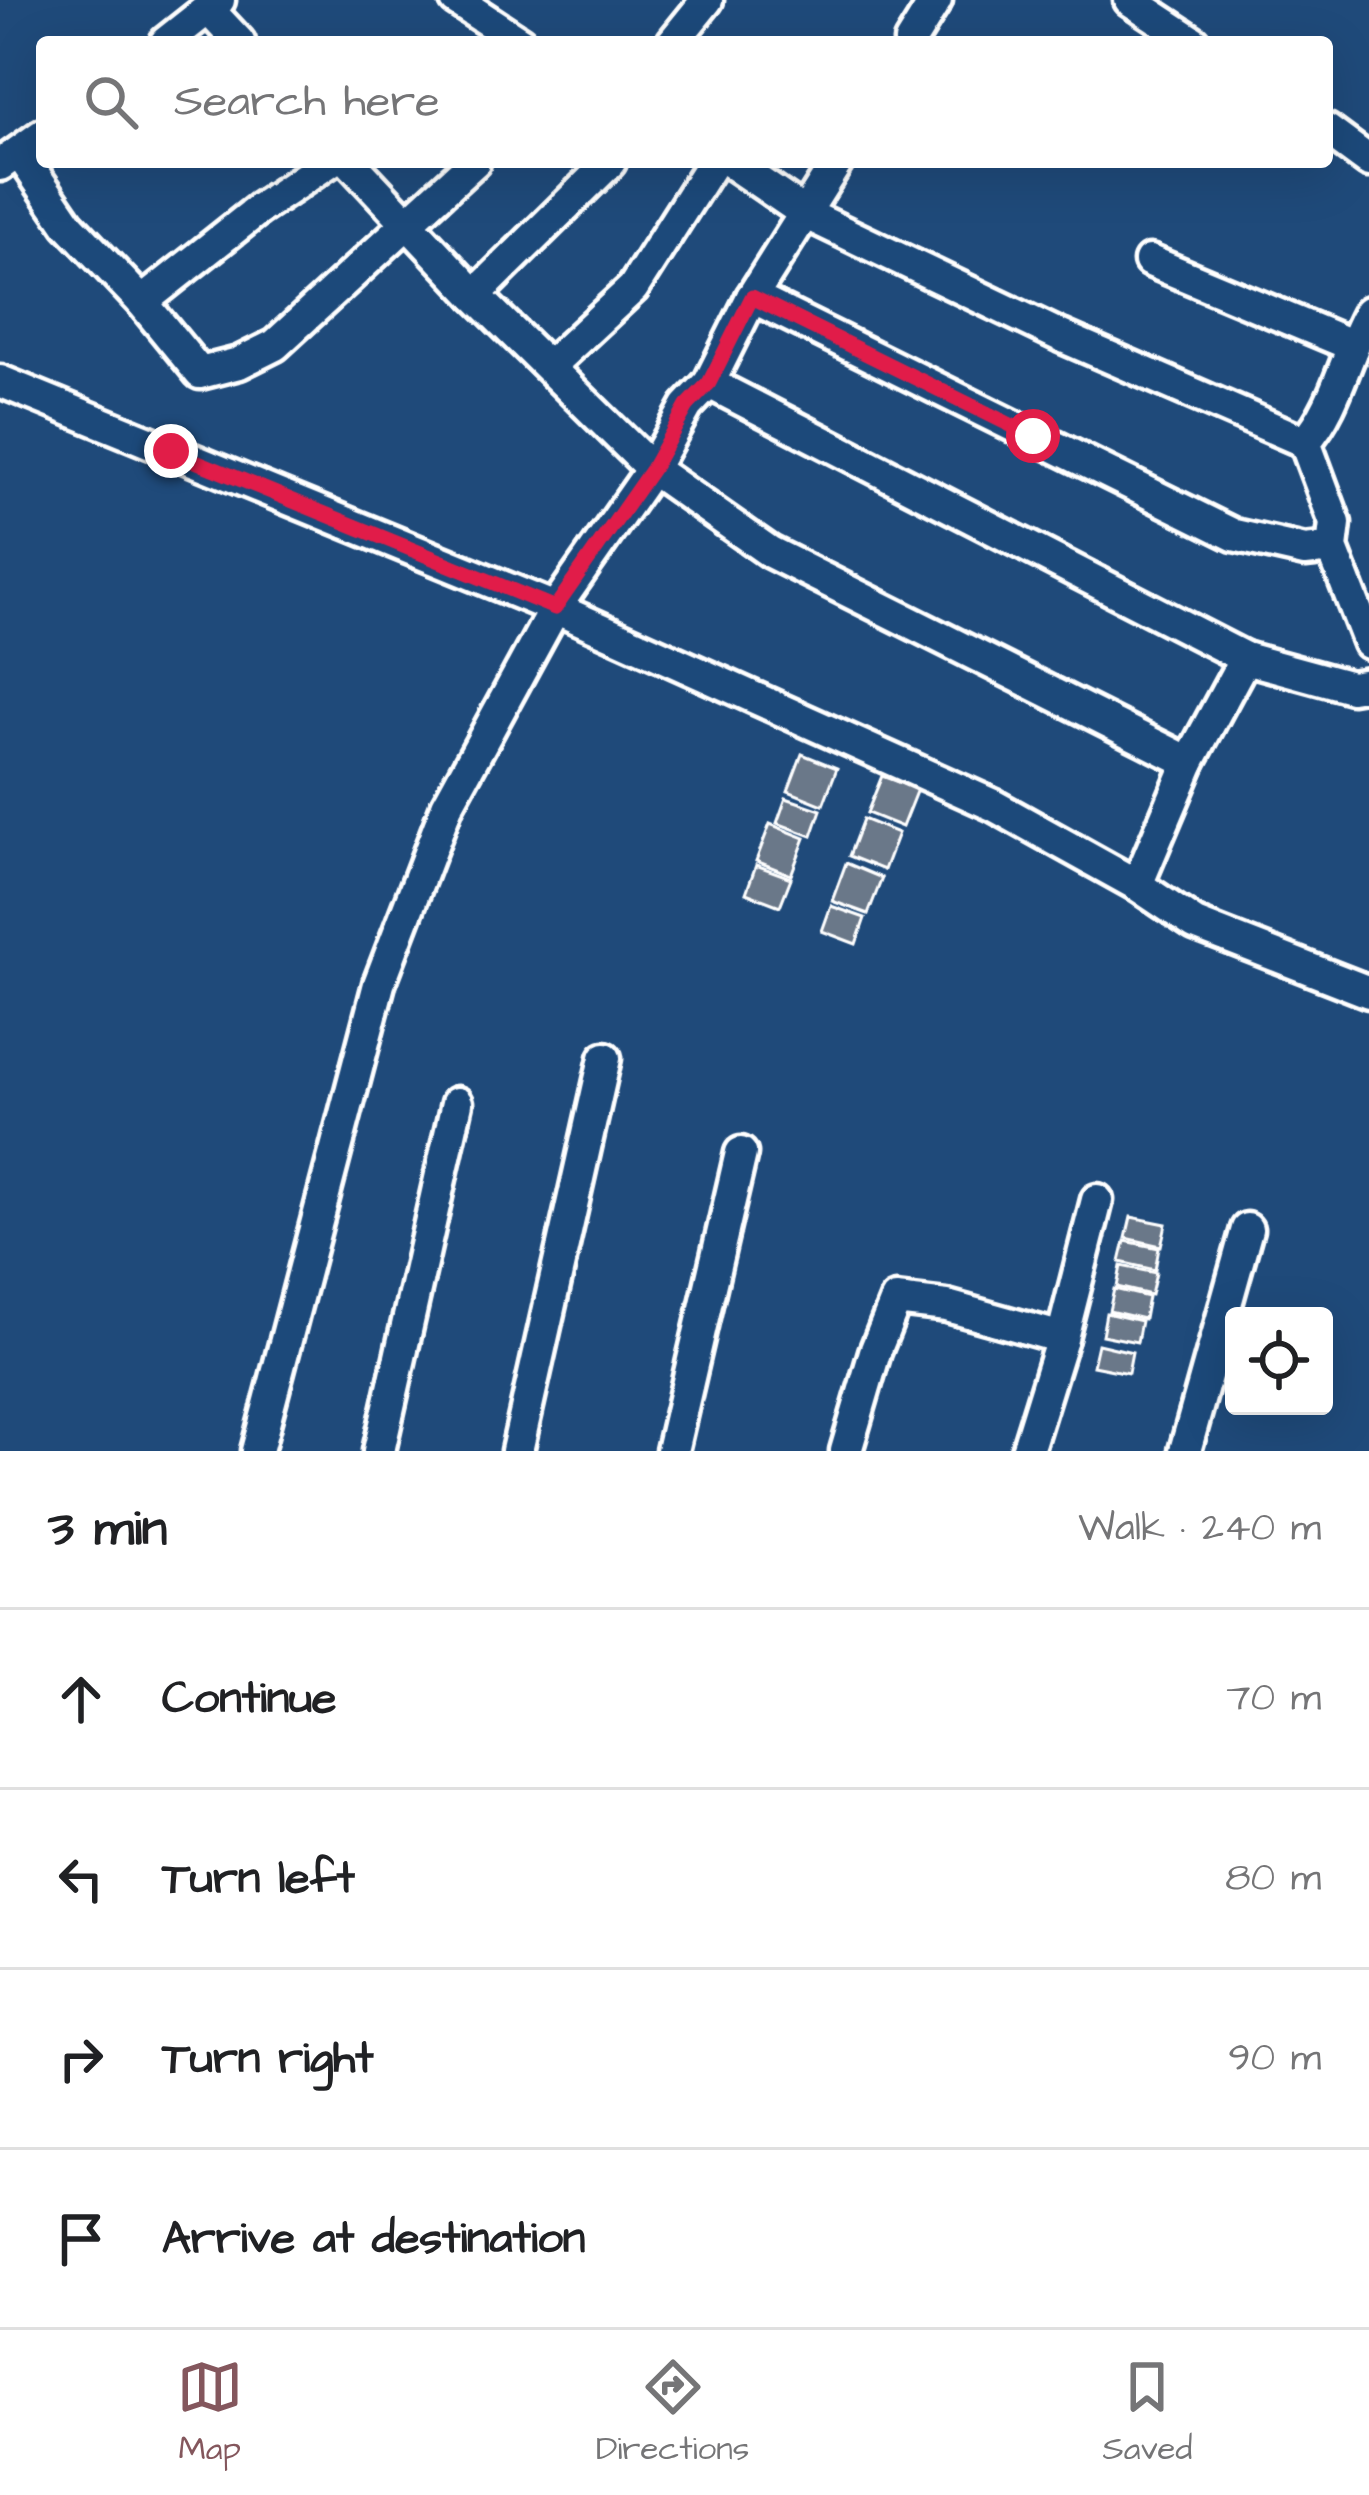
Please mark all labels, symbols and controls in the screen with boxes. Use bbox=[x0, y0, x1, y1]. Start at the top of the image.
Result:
search box bbox=[36, 36, 1333, 168]
icon: search bbox=[78, 69, 144, 135]
text: Search here bbox=[174, 71, 440, 133]
route start bbox=[1006, 409, 1060, 463]
route end bbox=[144, 424, 198, 478]
map controls bbox=[1225, 1307, 1333, 1415]
button: locate bbox=[1225, 1307, 1333, 1415]
text: 3 min bbox=[48, 1494, 167, 1565]
text: Walk · 240 m bbox=[1078, 1502, 1321, 1556]
icon: ahead bbox=[48, 1666, 114, 1732]
text: Continue bbox=[162, 1668, 336, 1730]
text: 70 m bbox=[1226, 1672, 1321, 1726]
icon: left bbox=[48, 1846, 114, 1912]
text: Turn left bbox=[162, 1848, 355, 1910]
text: 80 m bbox=[1225, 1852, 1321, 1906]
icon: right bbox=[48, 2026, 114, 2092]
text: Turn right bbox=[162, 2028, 374, 2090]
text: 90 m bbox=[1228, 2032, 1321, 2086]
icon: arrive bbox=[48, 2206, 114, 2272]
text: Arrive at destination bbox=[162, 2208, 585, 2270]
tab: Map bbox=[177, 2354, 243, 2472]
tab: Directions bbox=[596, 2354, 749, 2472]
tab: Saved bbox=[1102, 2354, 1192, 2472]

